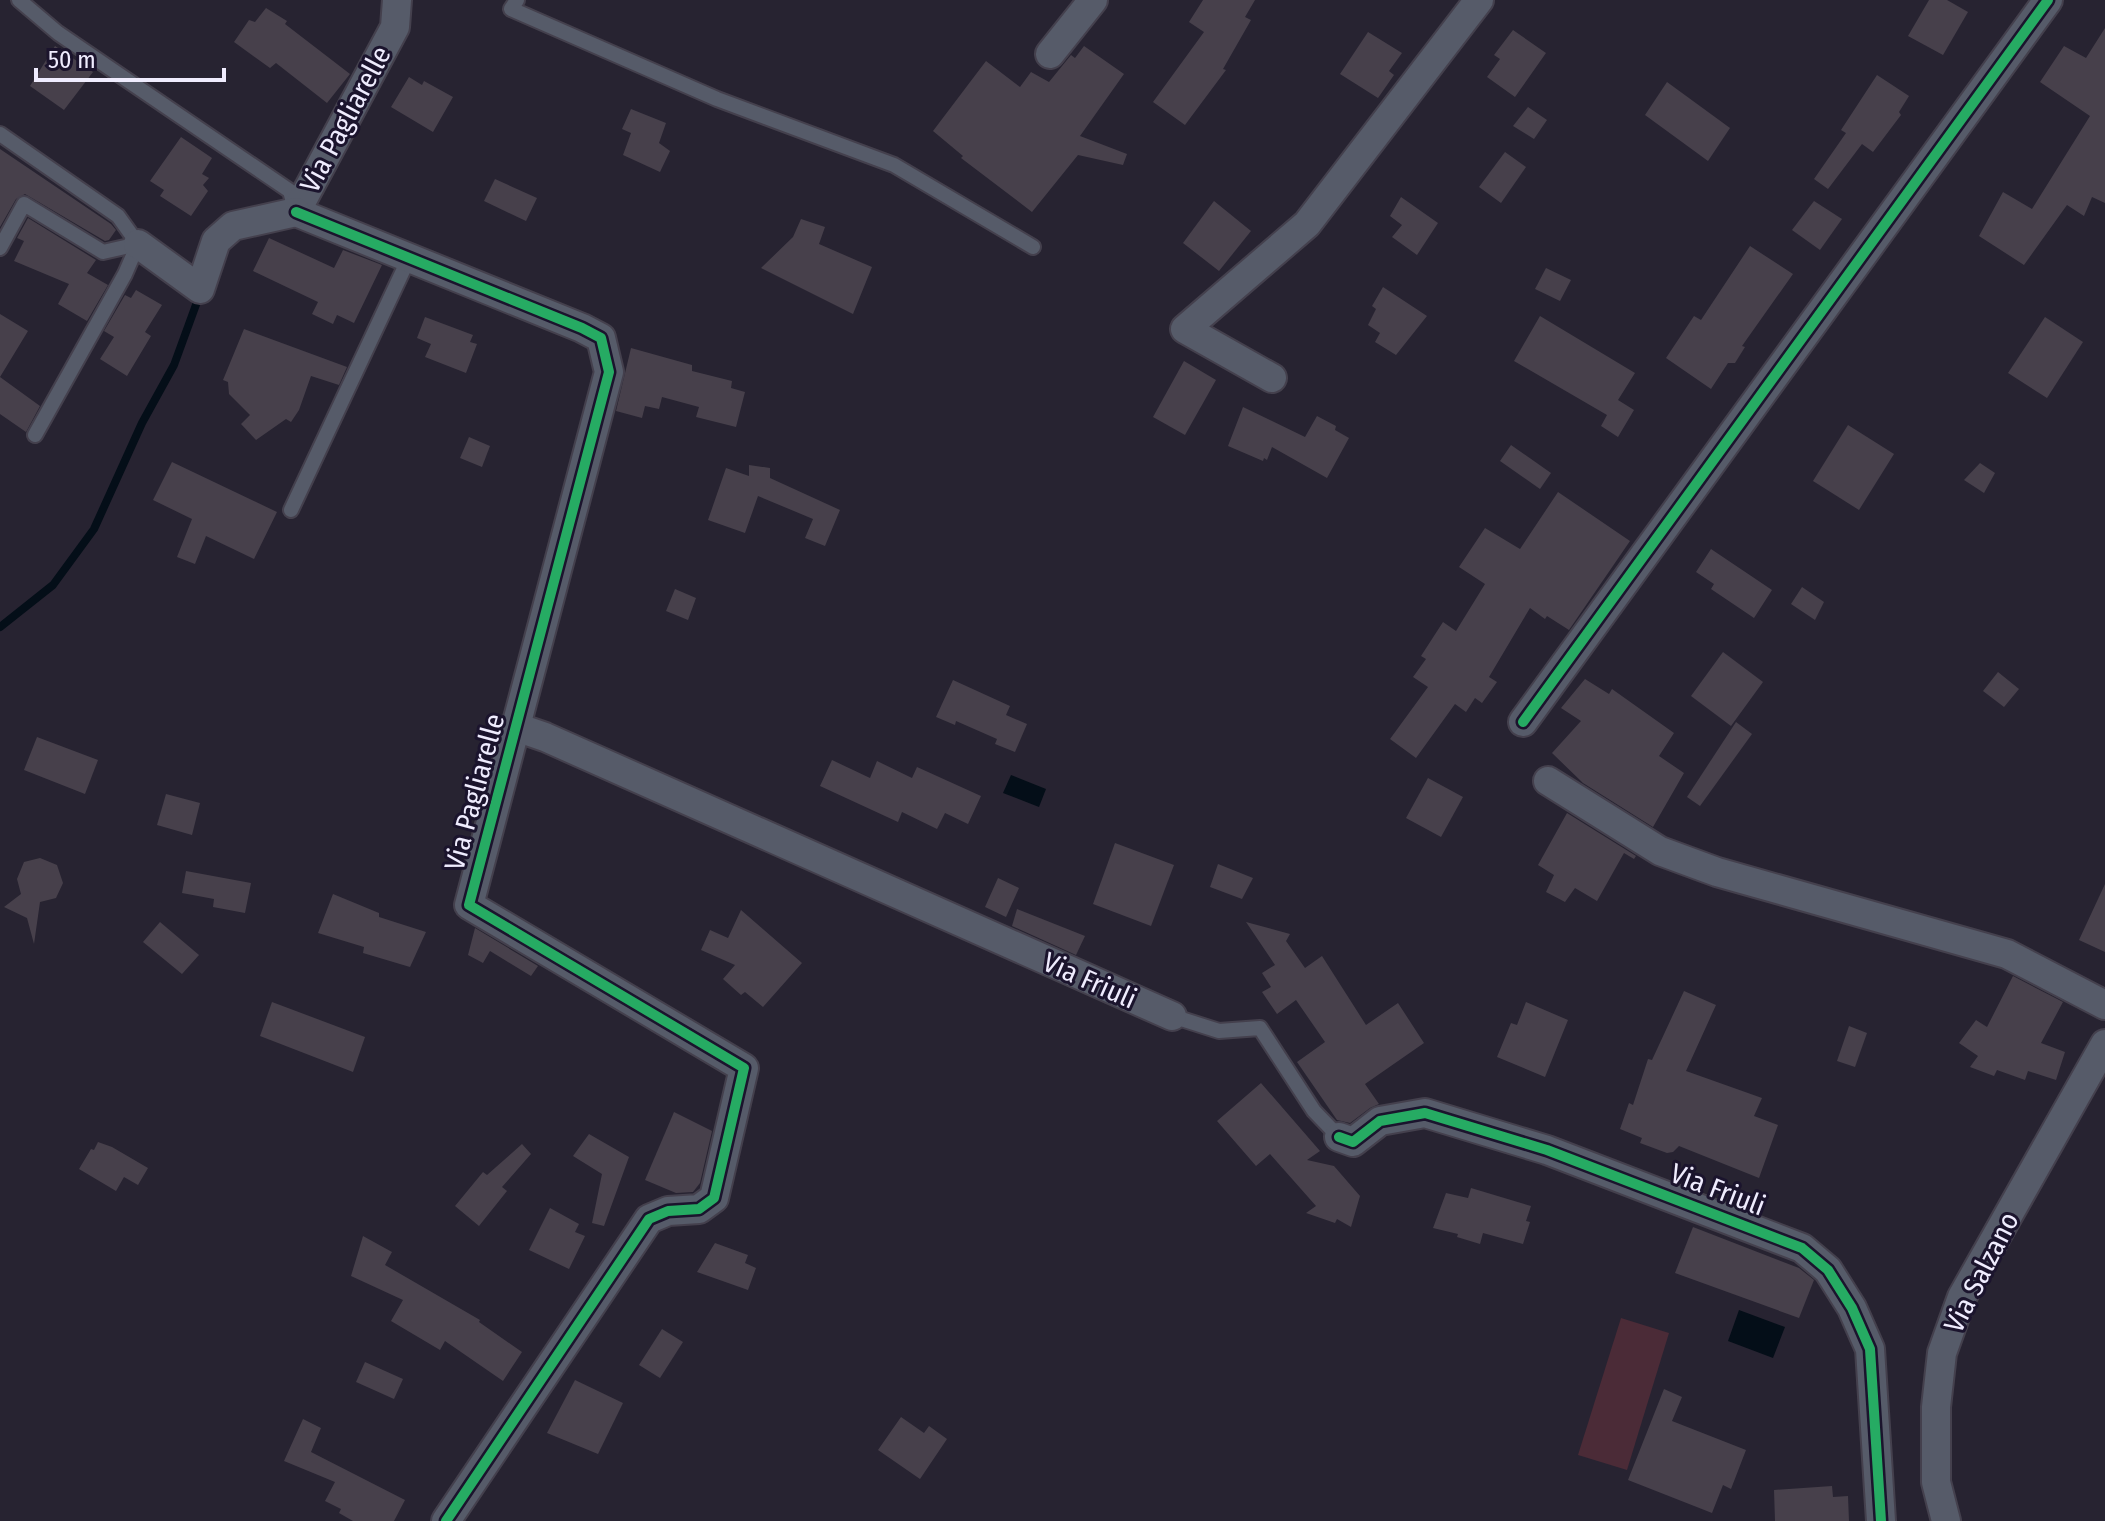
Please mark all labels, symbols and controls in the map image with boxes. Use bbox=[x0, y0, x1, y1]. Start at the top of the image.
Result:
scale bar bbox=[36, 32, 224, 82]
street label: Via Pagliarelle bbox=[293, 40, 398, 198]
text: 50 m bbox=[48, 46, 96, 74]
street label: Via Pagliarelle bbox=[438, 710, 511, 874]
street label: Via Friuli bbox=[1038, 945, 1142, 1016]
street label: Via Friuli bbox=[1666, 1156, 1770, 1223]
street label: Via Salzano bbox=[1937, 1207, 2026, 1338]

